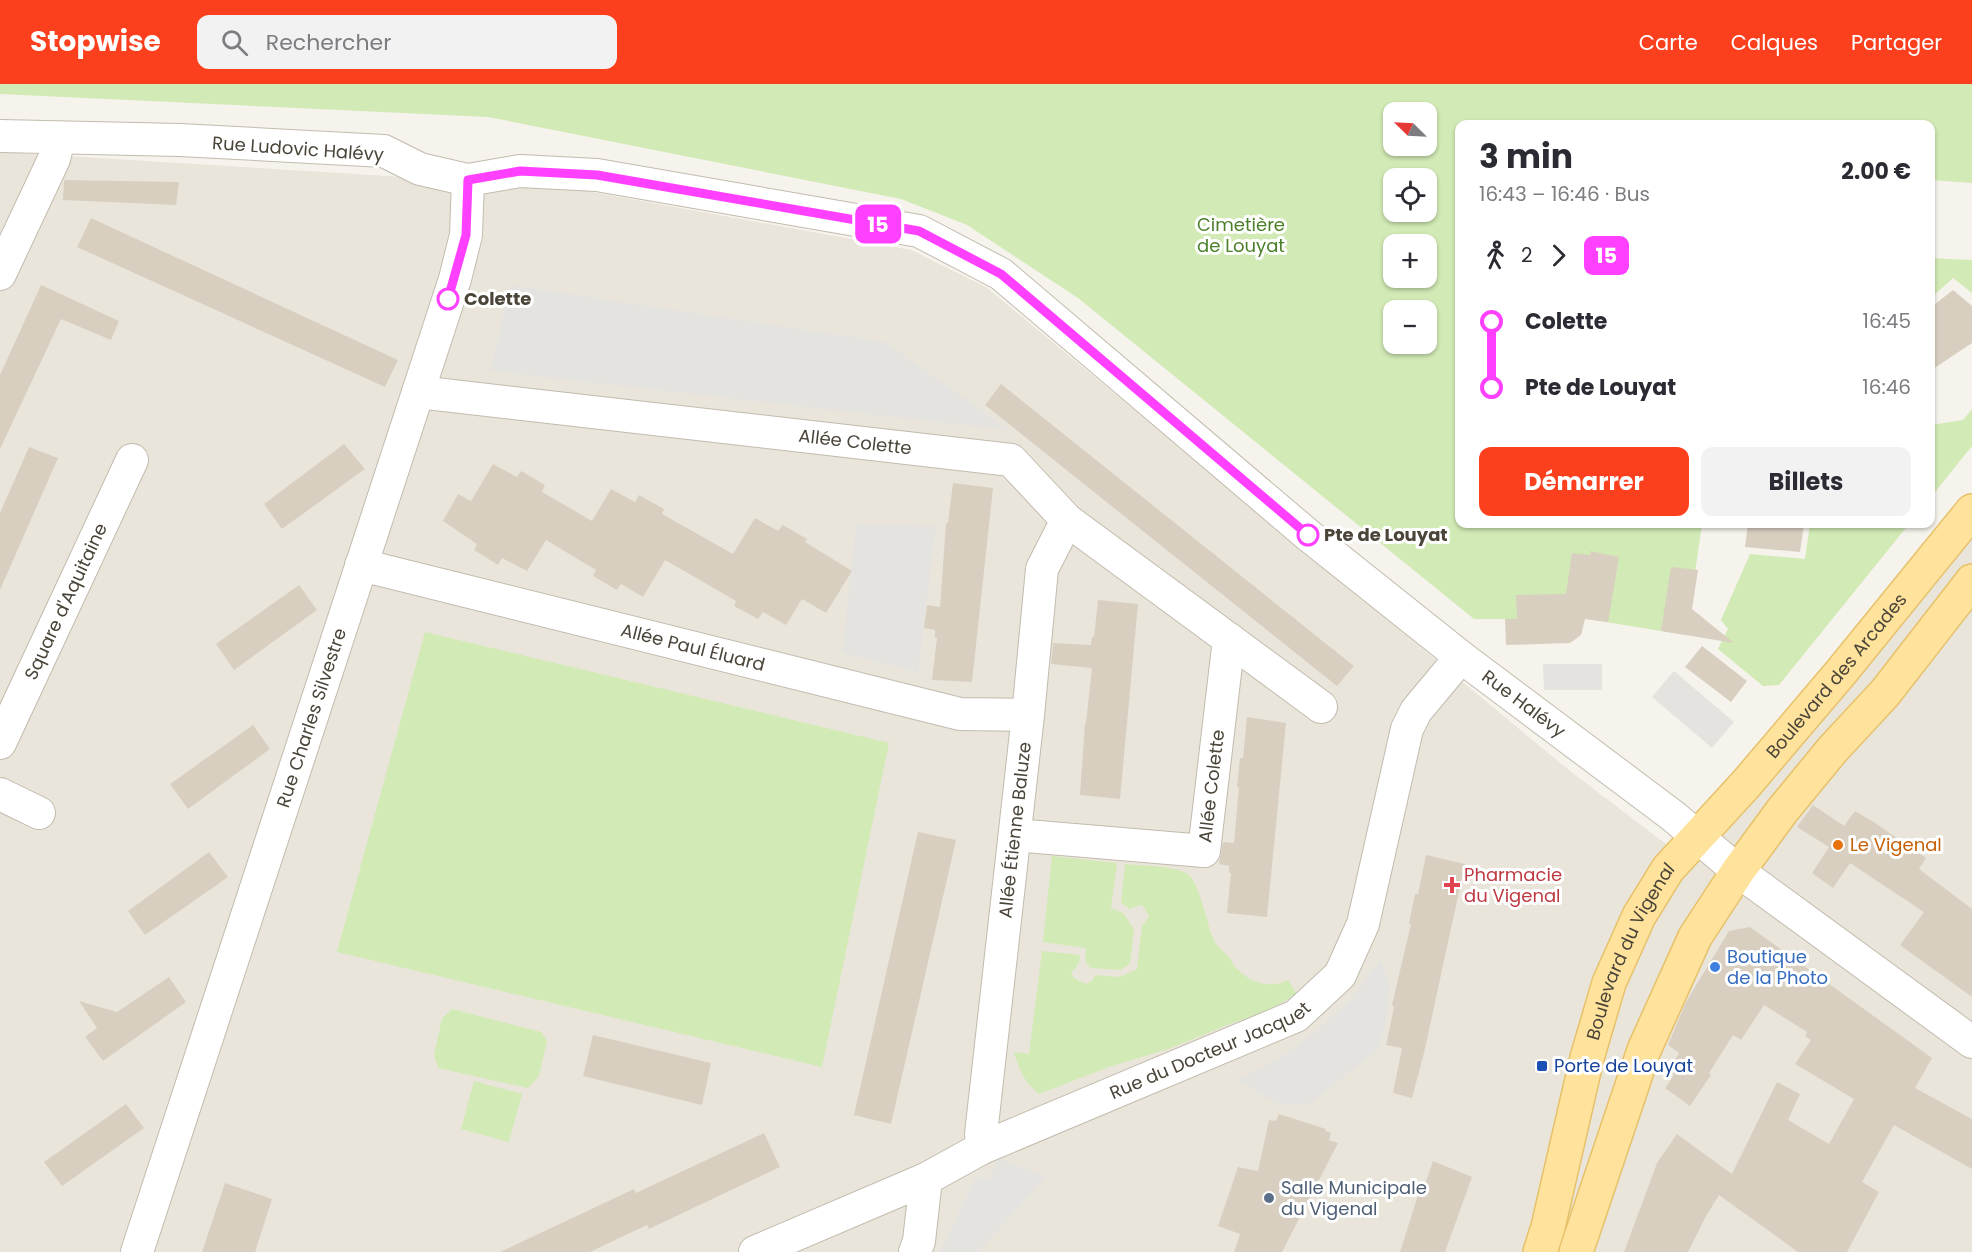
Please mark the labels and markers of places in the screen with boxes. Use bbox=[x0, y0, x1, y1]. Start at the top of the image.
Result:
place label: Colette bbox=[464, 286, 531, 311]
marker: Colette bbox=[437, 288, 459, 310]
place label: Pte de Louyat bbox=[1324, 522, 1448, 547]
marker: Pte de Louyat bbox=[1297, 524, 1319, 546]
place label: Le Vigenal bbox=[1850, 832, 1942, 857]
marker: Le Vigenal bbox=[1831, 838, 1845, 852]
place label: Pharmacie du Vigenal bbox=[1464, 862, 1562, 908]
marker: Pharmacie du Vigenal bbox=[1445, 878, 1459, 892]
place label: Boutique de la Photo bbox=[1727, 944, 1828, 990]
marker: Boutique de la Photo bbox=[1708, 960, 1722, 974]
place label: Porte de Louyat bbox=[1554, 1053, 1693, 1078]
marker: Porte de Louyat bbox=[1535, 1059, 1549, 1073]
place label: Salle Municipale du Vigenal bbox=[1281, 1175, 1427, 1221]
marker: Salle Municipale du Vigenal bbox=[1262, 1191, 1276, 1205]

